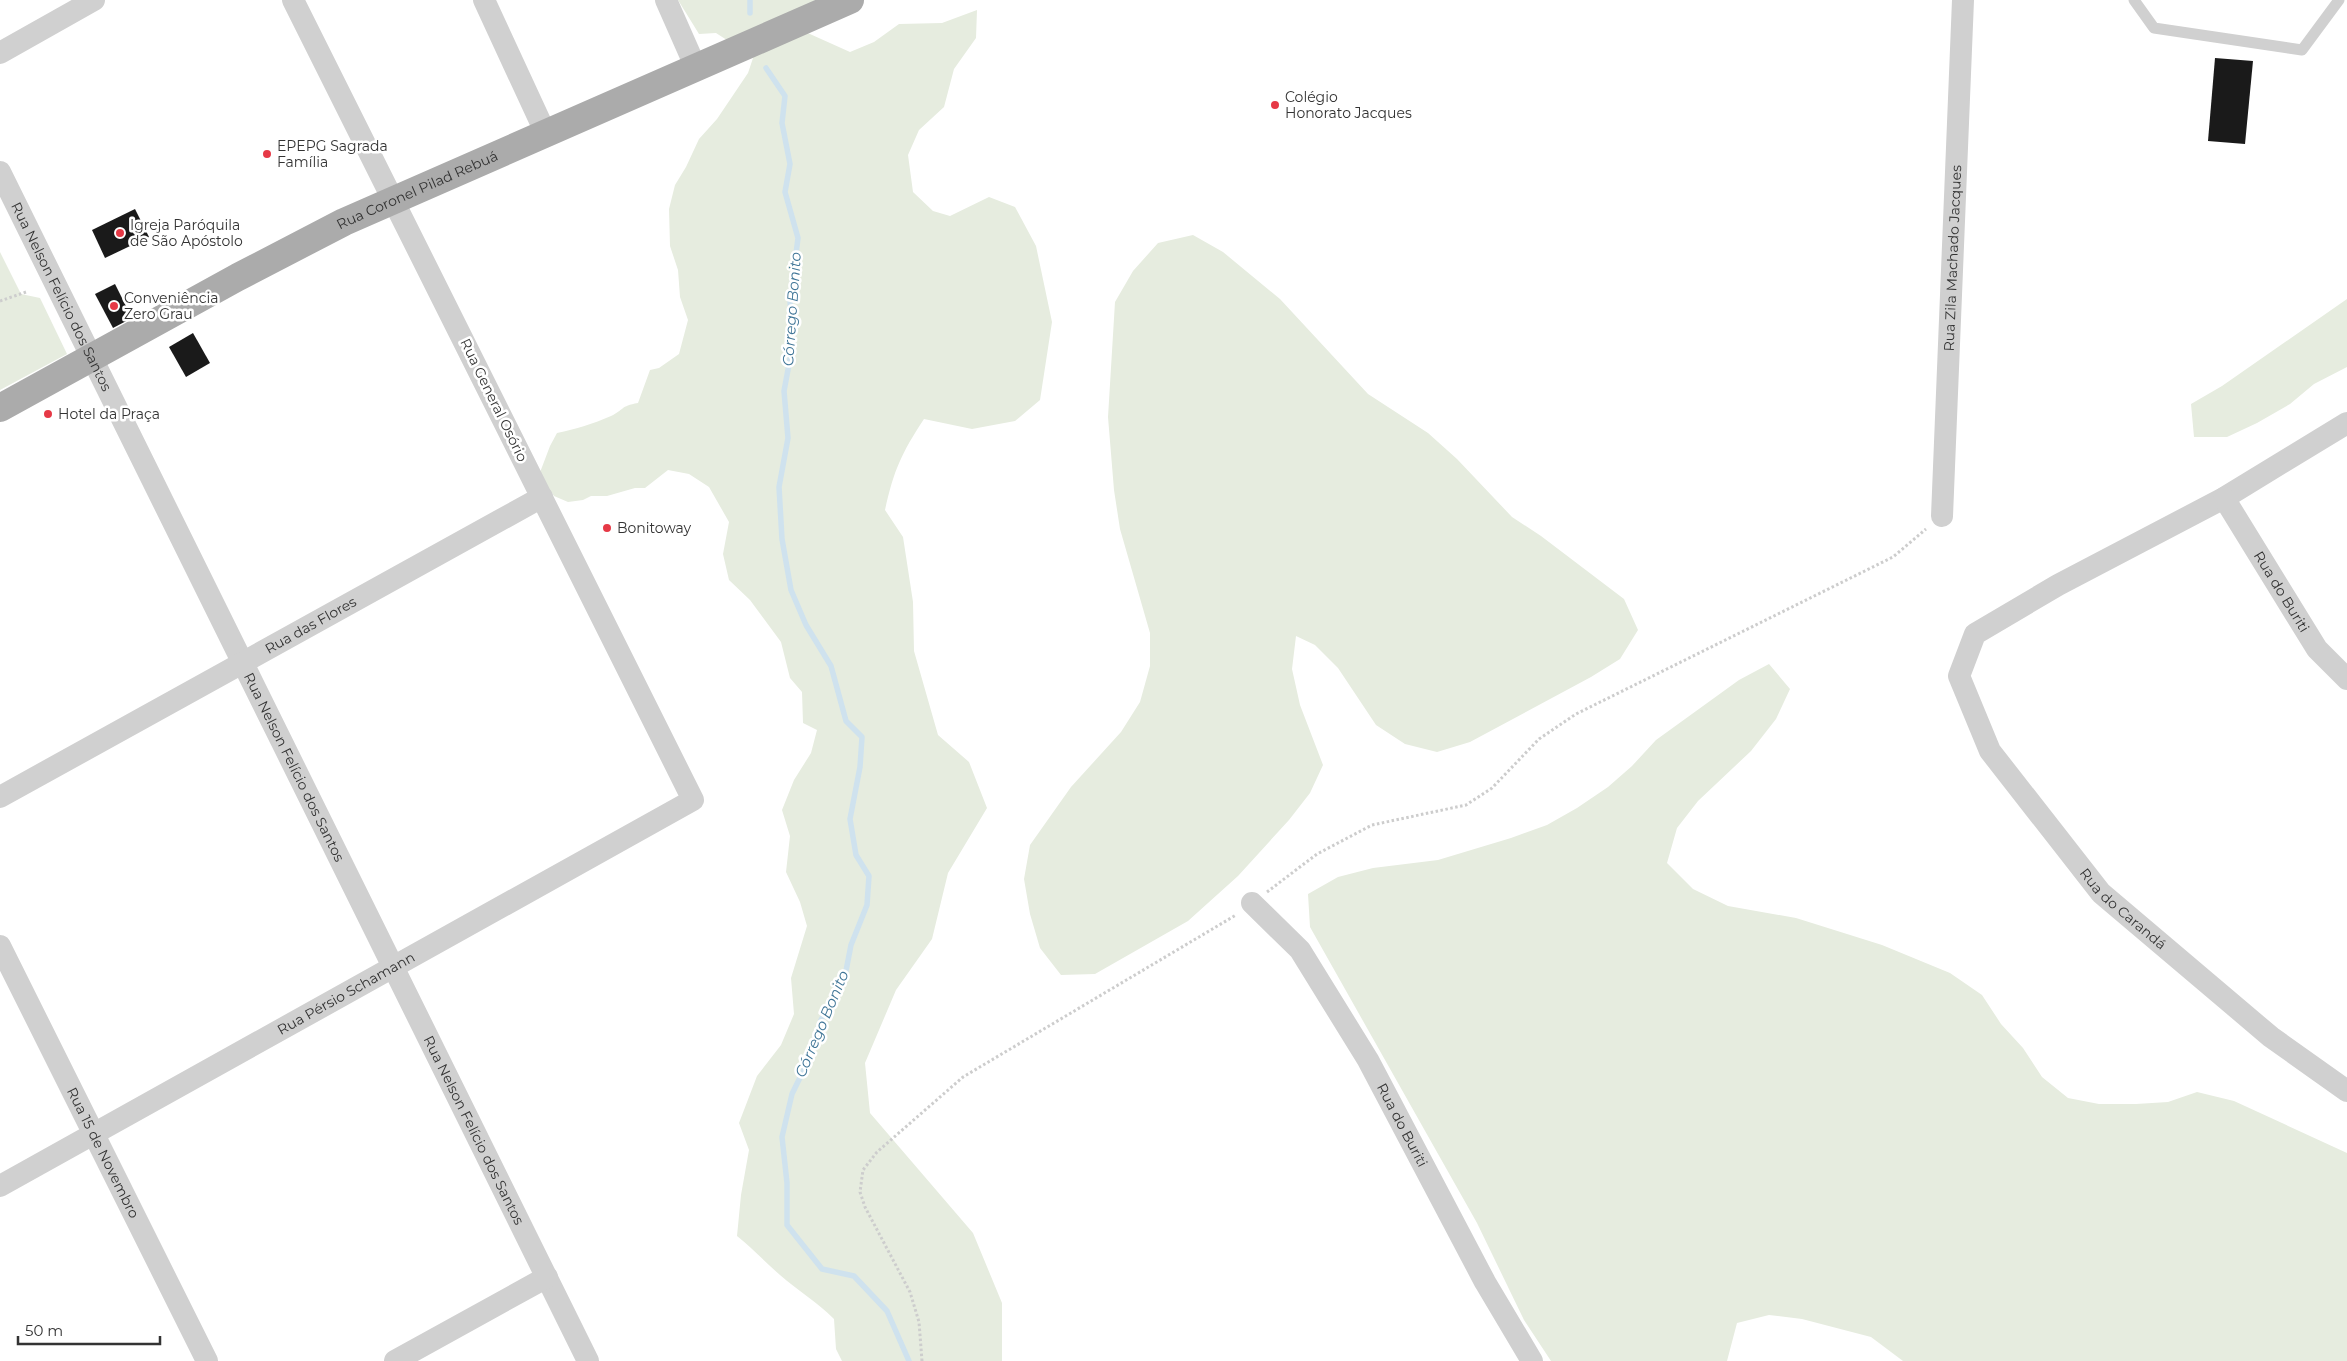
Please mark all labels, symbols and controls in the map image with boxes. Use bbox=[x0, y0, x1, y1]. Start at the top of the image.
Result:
place label: Colégio Honorato Jacques bbox=[1285, 88, 1412, 122]
marker: Colégio Honorato Jacques bbox=[1269, 99, 1281, 111]
place label: EPEPG Sagrada Família bbox=[277, 137, 388, 171]
street label: Rua Coronel Pilad Rebuá bbox=[333, 147, 501, 233]
marker: EPEPG Sagrada Família bbox=[261, 148, 273, 160]
street label: Rua Zila Machado Jacques bbox=[1940, 165, 1965, 352]
street label: Rua Nelson Felício dos Santos bbox=[7, 199, 116, 394]
place label: Igreja Paróquila de São Apóstolo bbox=[130, 216, 243, 250]
marker: Igreja Paróquila de São Apóstolo bbox=[114, 227, 126, 239]
water label: Córrego Bonito bbox=[778, 251, 805, 367]
place label: Conveniência Zero Grau bbox=[124, 289, 219, 323]
marker: Conveniência Zero Grau bbox=[108, 300, 120, 312]
street label: Rua General Osório bbox=[456, 335, 532, 465]
place label: Hotel da Praça bbox=[58, 405, 160, 423]
marker: Hotel da Praça bbox=[42, 408, 54, 420]
place label: Bonitoway bbox=[617, 519, 691, 537]
marker: Bonitoway bbox=[601, 522, 613, 534]
street label: Rua do Buriti bbox=[2250, 548, 2313, 636]
street label: Rua das Flores bbox=[262, 592, 360, 658]
street label: Rua Nelson Felício dos Santos bbox=[240, 670, 349, 865]
street label: Rua do Carandá bbox=[2076, 864, 2170, 953]
street label: Rua Pérsio Schamann bbox=[274, 948, 418, 1039]
water label: Córrego Bonito bbox=[790, 967, 853, 1080]
street label: Rua Nelson Felício dos Santos bbox=[420, 1033, 528, 1228]
street label: Rua do Buriti bbox=[1373, 1080, 1432, 1170]
street label: Rua 15 de Novembro bbox=[63, 1084, 143, 1221]
scale bar bbox=[18, 1314, 160, 1346]
text: 50 m bbox=[25, 1321, 63, 1340]

